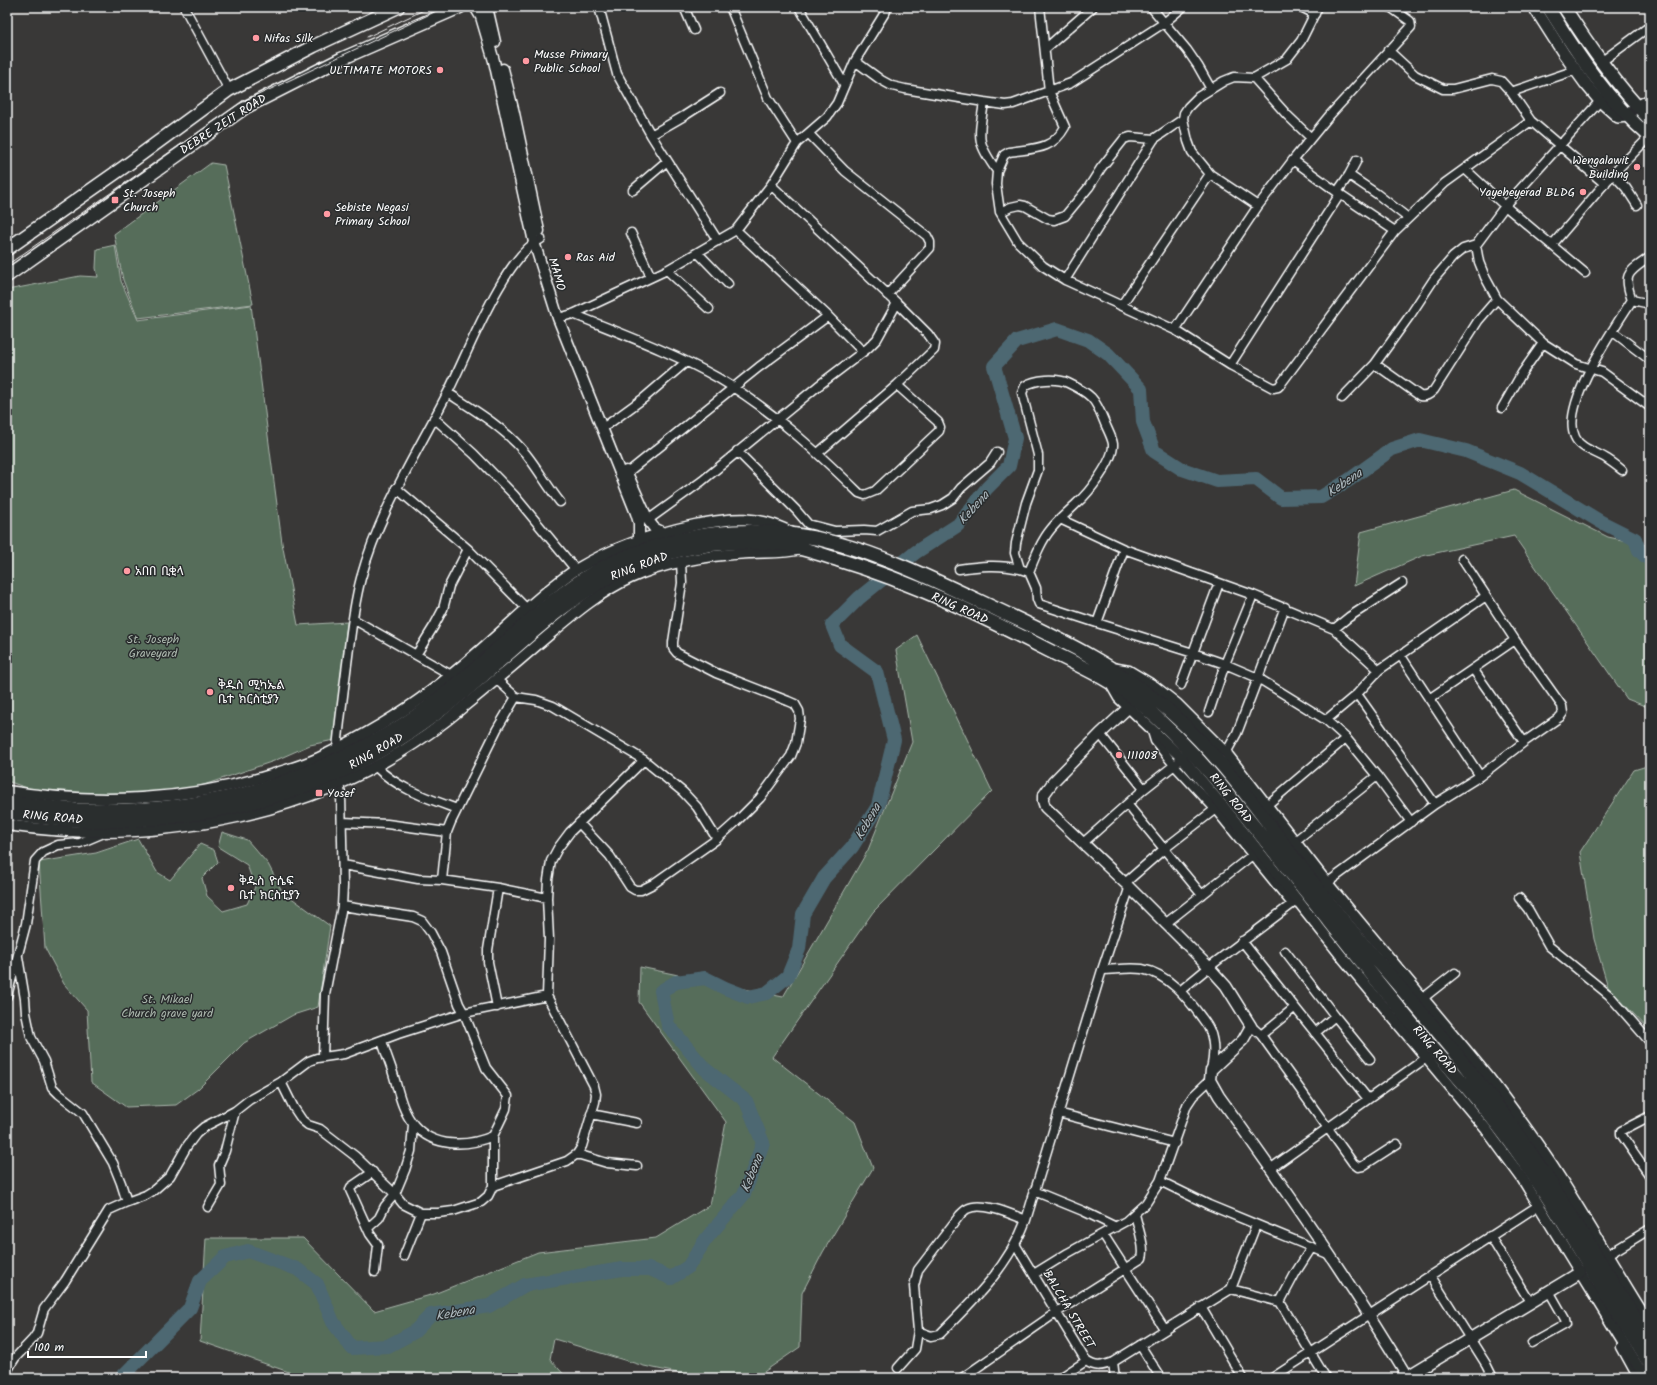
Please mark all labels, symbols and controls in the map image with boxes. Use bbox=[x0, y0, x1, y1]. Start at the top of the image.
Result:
place label: Nifas Silk bbox=[264, 29, 313, 48]
marker: Nifas Silk bbox=[251, 33, 261, 43]
place label: Musse Primary Public School bbox=[534, 45, 608, 78]
marker: Musse Primary Public School bbox=[521, 56, 531, 66]
place label: ULTIMATE MOTORS bbox=[329, 61, 433, 80]
marker: ULTIMATE MOTORS bbox=[435, 65, 445, 75]
street label: DEBRE ZEIT ROAD bbox=[176, 89, 271, 160]
place label: Wengalawit Building bbox=[1572, 151, 1629, 184]
marker: Wengalawit Building bbox=[1632, 162, 1642, 172]
place label: Yayeheyerad BLDG bbox=[1479, 183, 1575, 202]
place label: St. Joseph Church bbox=[123, 184, 175, 217]
marker: Yayeheyerad BLDG bbox=[1578, 187, 1588, 197]
marker: St. Joseph Church bbox=[110, 195, 120, 205]
place label: Sebiste Negasi Primary School bbox=[335, 198, 410, 231]
marker: Sebiste Negasi Primary School bbox=[322, 209, 332, 219]
place label: Ras Aid bbox=[576, 248, 616, 267]
marker: Ras Aid bbox=[563, 252, 573, 262]
street label: MAMO bbox=[543, 255, 570, 294]
water label: Kebena bbox=[1323, 463, 1368, 503]
water label: Kebena bbox=[953, 486, 996, 530]
street label: RING ROAD bbox=[608, 547, 671, 586]
place label: አበበ ቢቂላ bbox=[135, 562, 184, 581]
marker: አበበ ቢቂላ bbox=[122, 566, 132, 576]
street label: RING ROAD bbox=[928, 587, 991, 630]
park label: St. Joseph Graveyard bbox=[127, 630, 179, 663]
place label: ቅዱስ ሚካኤል ቤተ ክርስቲያን bbox=[218, 676, 285, 709]
marker: ቅዱስ ሚካኤል ቤተ ክርስቲያን bbox=[205, 687, 215, 697]
street label: RING ROAD bbox=[345, 728, 407, 775]
place label: 111008 bbox=[1127, 746, 1158, 765]
marker: 111008 bbox=[1114, 750, 1124, 760]
street label: RING ROAD bbox=[1204, 769, 1257, 828]
place label: Yosef bbox=[327, 784, 356, 803]
marker: Yosef bbox=[314, 788, 324, 798]
water label: Kebena bbox=[849, 799, 888, 844]
street label: RING ROAD bbox=[22, 805, 84, 830]
place label: ቅዱስ ዮሴፍ ቤተ ክርስቲያን bbox=[239, 872, 300, 905]
marker: ቅዱስ ዮሴፍ ቤተ ክርስቲያን bbox=[226, 883, 236, 893]
park label: St. Mikael Church grave yard bbox=[121, 990, 214, 1023]
street label: RING ROAD bbox=[1408, 1021, 1462, 1080]
water label: Kebena bbox=[735, 1151, 770, 1196]
street label: BALCHA STREET bbox=[1037, 1266, 1100, 1354]
water label: Kebena bbox=[434, 1300, 477, 1327]
scale bar bbox=[28, 1333, 146, 1359]
text: 100 m bbox=[34, 1338, 65, 1357]

